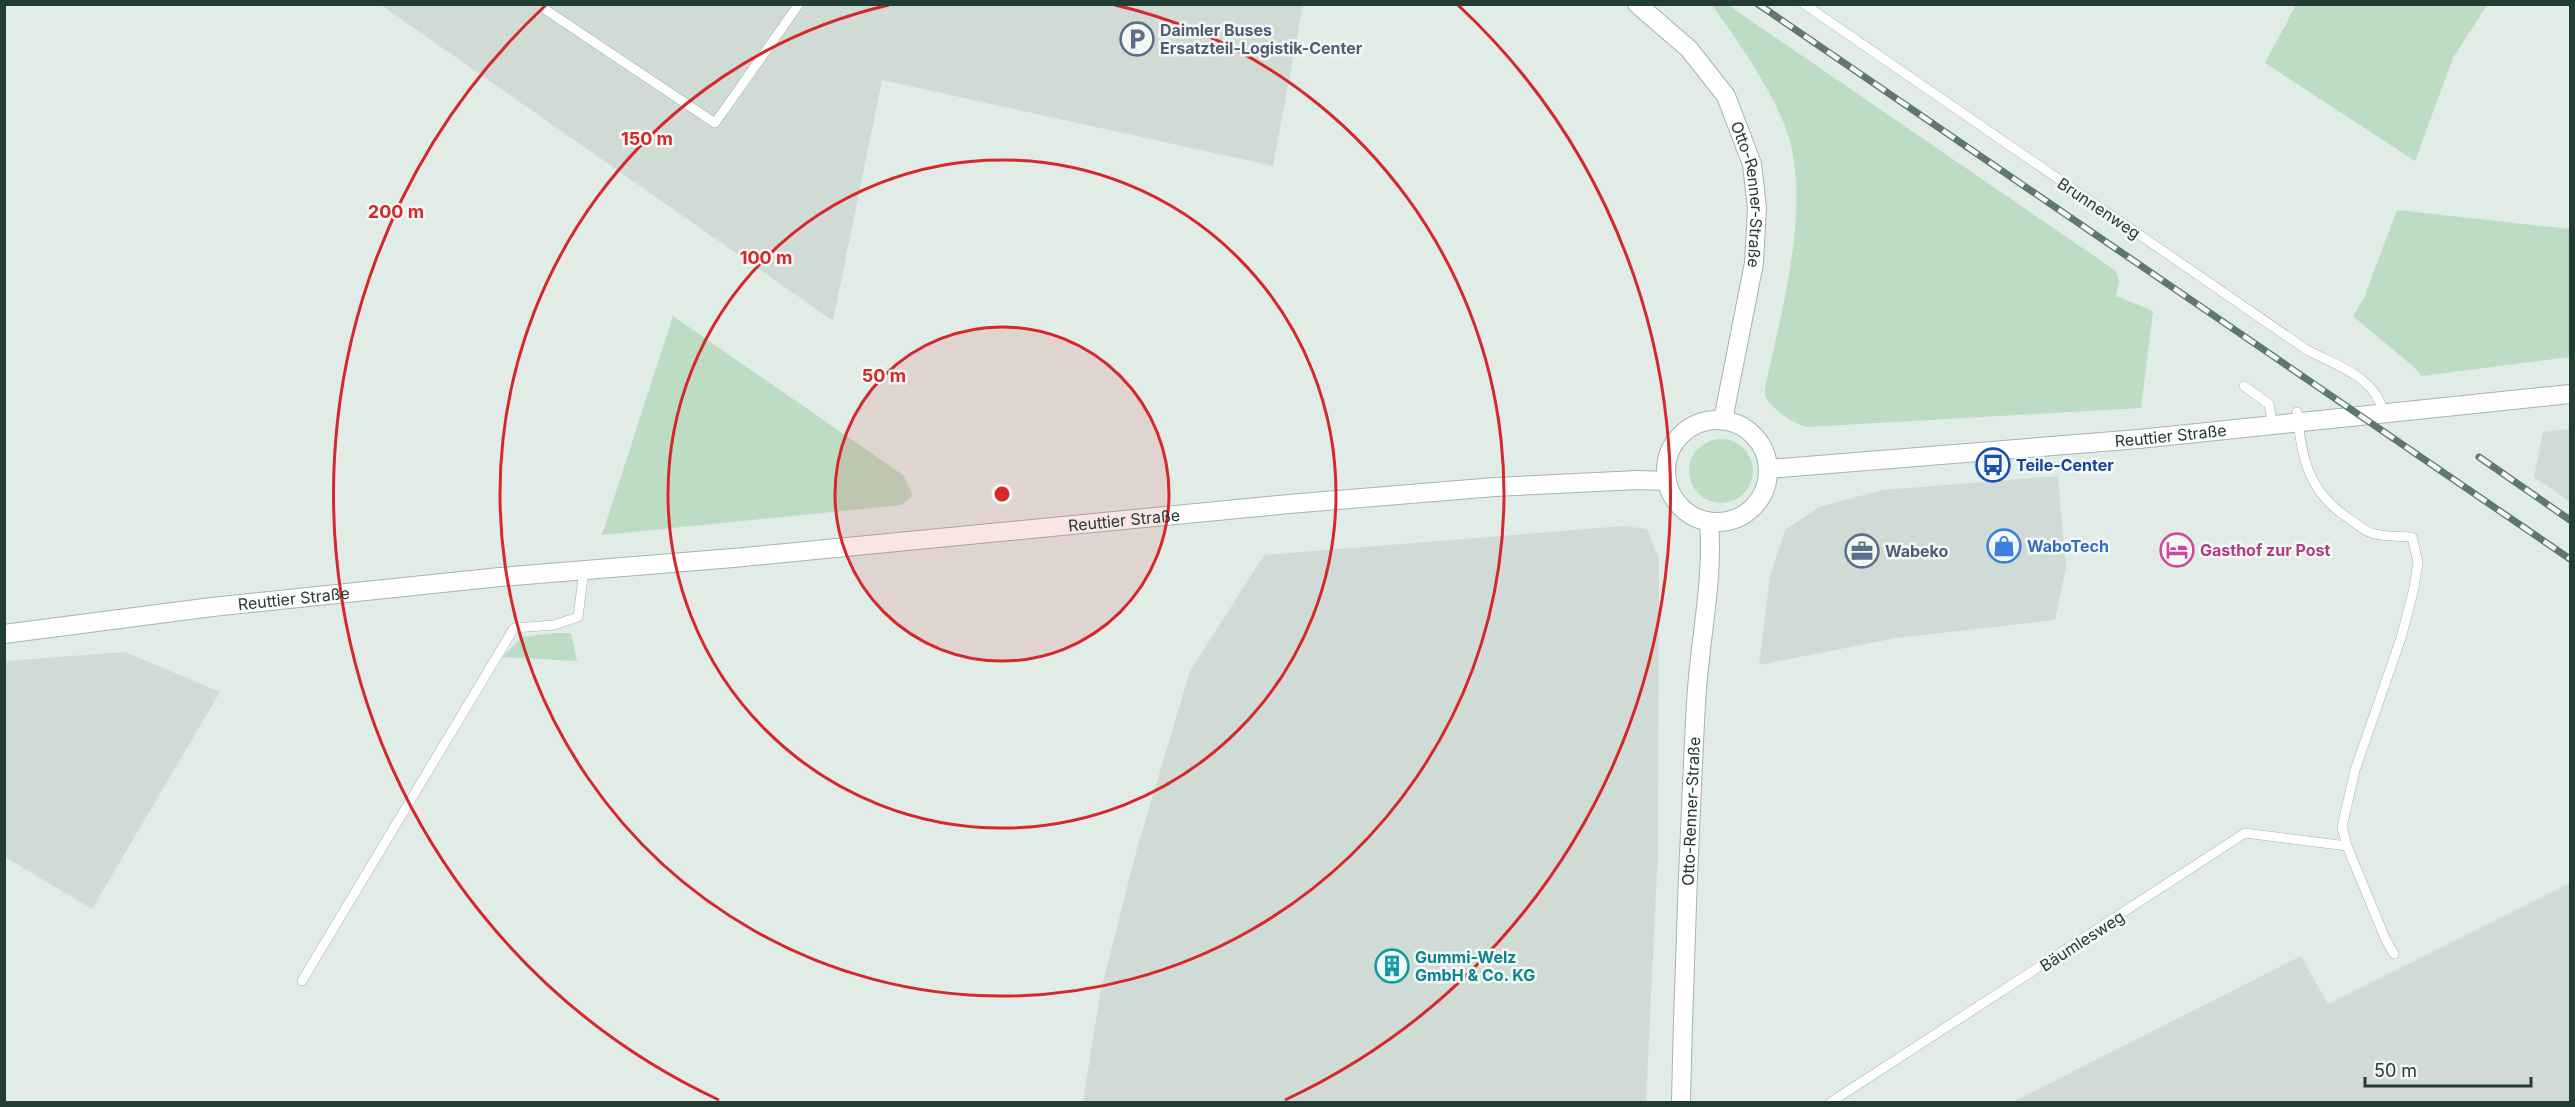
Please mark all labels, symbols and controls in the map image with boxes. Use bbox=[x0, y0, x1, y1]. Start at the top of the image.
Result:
place label: Daimler Buses Ersatzteil-Logistik-Center bbox=[1160, 20, 1363, 58]
parking icon: Daimler Buses Ersatzteil-Logistik-Center bbox=[1119, 21, 1155, 57]
street label: Otto-Renner-Straße bbox=[1727, 118, 1767, 270]
text: 150 m bbox=[621, 128, 673, 149]
street label: Brunnenweg bbox=[2054, 173, 2144, 243]
text: 200 m bbox=[368, 201, 424, 222]
text: 100 m bbox=[740, 247, 792, 268]
text: 50 m bbox=[862, 365, 906, 386]
street label: Reuttier Straße bbox=[2114, 420, 2228, 451]
bus stop icon: Teile-Center bbox=[1975, 447, 2011, 483]
place label: Teile-Center bbox=[2016, 455, 2114, 475]
centre of rings bbox=[992, 484, 1012, 504]
street label: Reuttier Straße bbox=[1067, 505, 1181, 535]
shop icon: WaboTech bbox=[1986, 528, 2022, 564]
hotel icon: Gasthof zur Post bbox=[2159, 532, 2195, 568]
office icon: Wabeko bbox=[1844, 533, 1880, 569]
place label: WaboTech bbox=[2027, 536, 2109, 556]
place label: Gasthof zur Post bbox=[2200, 540, 2331, 560]
place label: Wabeko bbox=[1885, 541, 1949, 561]
street label: Reuttier Straße bbox=[237, 583, 351, 614]
street label: Otto-Renner-Straße bbox=[1678, 736, 1704, 886]
street label: Bäumlesweg bbox=[2036, 906, 2128, 976]
place label: Gummi-Welz GmbH & Co. KG bbox=[1415, 947, 1535, 985]
building icon: Gummi-Welz GmbH & Co. KG bbox=[1374, 948, 1410, 984]
scale bar bbox=[2365, 1050, 2532, 1088]
text: 50 m bbox=[2374, 1060, 2417, 1081]

